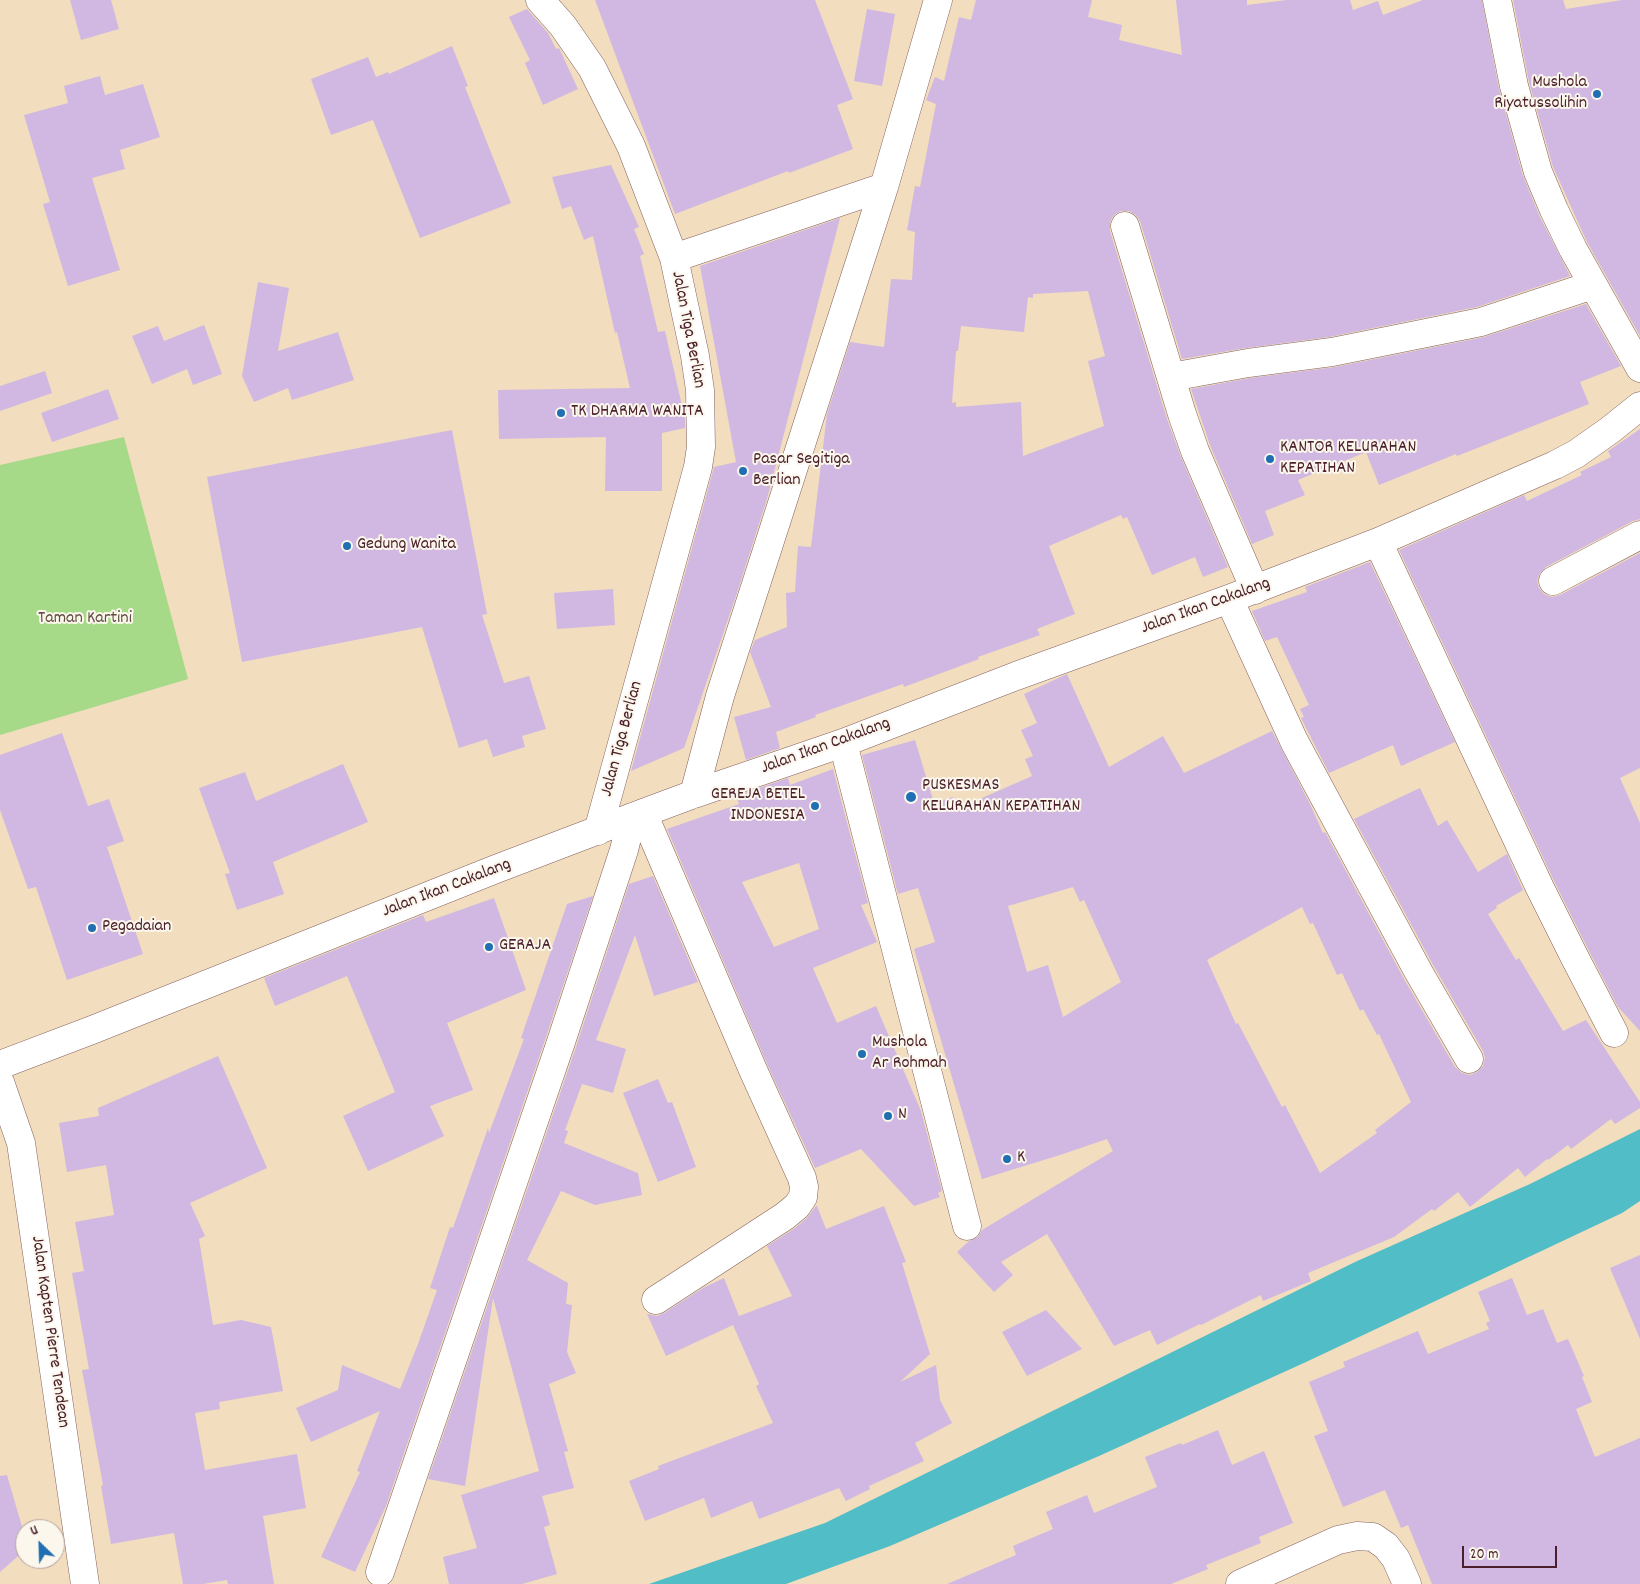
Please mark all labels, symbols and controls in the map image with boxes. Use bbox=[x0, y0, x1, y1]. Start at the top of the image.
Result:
place label: Mushola Riyatussolihin bbox=[1494, 73, 1587, 116]
marker: Mushola Riyatussolihin bbox=[1591, 88, 1603, 100]
street label: Jalan Tiga Berlian bbox=[665, 270, 709, 390]
place label: TK DHARMA WANITA bbox=[571, 402, 704, 424]
marker: TK DHARMA WANITA bbox=[555, 407, 567, 419]
place label: KANTOR KELURAHAN KEPATIHAN bbox=[1280, 438, 1417, 480]
place label: Pasar Segitiga Berlian bbox=[753, 450, 850, 492]
marker: KANTOR KELURAHAN KEPATIHAN bbox=[1264, 453, 1276, 465]
marker: Pasar Segitiga Berlian bbox=[737, 465, 749, 477]
place label: Gedung Wanita bbox=[357, 535, 456, 557]
marker: Gedung Wanita bbox=[341, 540, 353, 552]
street label: Jalan Ikan Cakalang bbox=[1138, 574, 1274, 640]
park label: Taman Kartini bbox=[38, 609, 132, 631]
street label: Jalan Tiga Berlian bbox=[597, 679, 649, 799]
street label: Jalan Ikan Cakalang bbox=[758, 714, 894, 780]
place label: PUSKESMAS KELURAHAN KEPATIHAN bbox=[922, 776, 1080, 819]
place label: GEREJA BETEL INDONESIA bbox=[711, 785, 805, 828]
marker: PUSKESMAS KELURAHAN KEPATIHAN bbox=[904, 790, 918, 804]
marker: GEREJA BETEL INDONESIA bbox=[809, 800, 821, 812]
street label: Jalan Ikan Cakalang bbox=[380, 855, 514, 923]
place label: Pegadaian bbox=[102, 917, 171, 939]
marker: Pegadaian bbox=[86, 922, 98, 934]
place label: GERAJA bbox=[499, 936, 551, 958]
marker: GERAJA bbox=[483, 941, 495, 953]
place label: Mushola Ar Rohmah bbox=[872, 1033, 947, 1076]
marker: Mushola Ar Rohmah bbox=[856, 1048, 868, 1060]
place label: N bbox=[898, 1105, 907, 1127]
marker: N bbox=[882, 1110, 894, 1122]
place label: K bbox=[1017, 1148, 1025, 1170]
marker: K bbox=[1001, 1153, 1013, 1165]
street label: Jalan Kapten Pierre Tendean bbox=[25, 1235, 73, 1429]
north arrow bbox=[15, 1519, 65, 1569]
text: U bbox=[27, 1521, 41, 1542]
scale bar bbox=[1465, 1536, 1560, 1568]
text: 20 m bbox=[1470, 1544, 1498, 1566]

